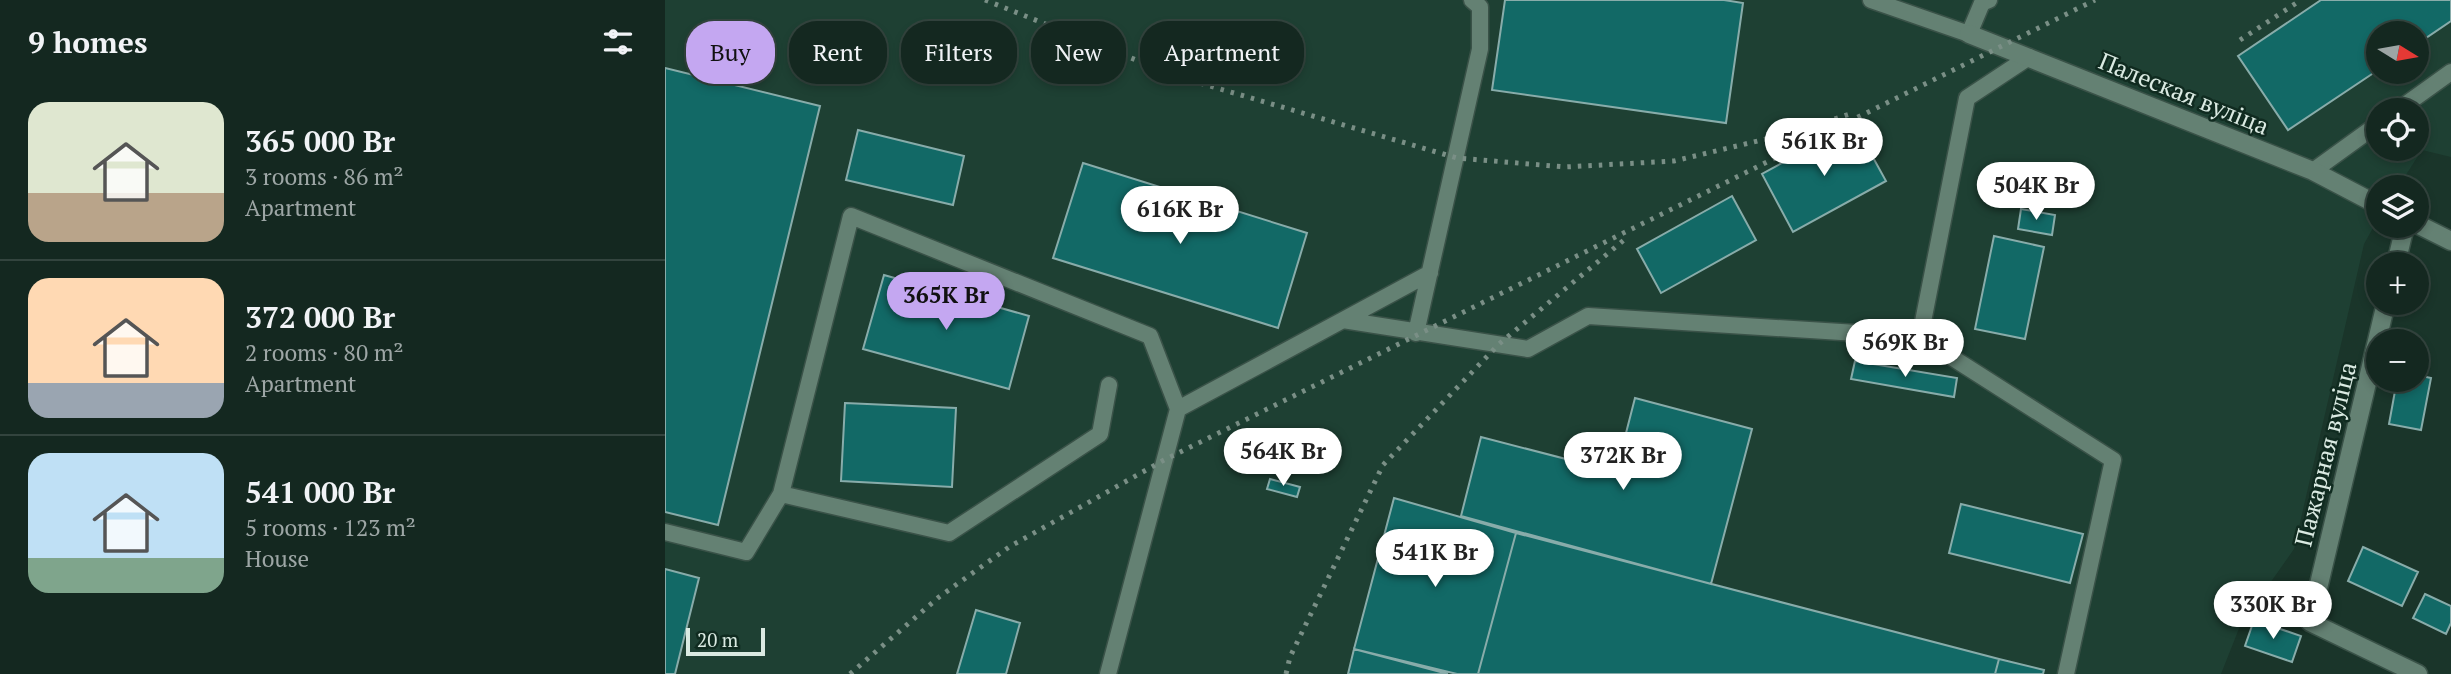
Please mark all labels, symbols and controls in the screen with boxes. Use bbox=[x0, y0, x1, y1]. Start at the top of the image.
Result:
chip: Buy bbox=[686, 21, 775, 84]
chip: Rent bbox=[789, 21, 887, 84]
chip: Filters bbox=[901, 21, 1017, 84]
chip: New bbox=[1031, 21, 1126, 84]
chip: Apartment bbox=[1140, 21, 1304, 84]
north arrow bbox=[2366, 21, 2429, 84]
map controls bbox=[2366, 21, 2429, 392]
text: 9 homes bbox=[28, 22, 147, 62]
icon: filters bbox=[599, 23, 637, 61]
street label: Палеская вуліца bbox=[2094, 44, 2274, 142]
button: locate bbox=[2366, 98, 2429, 161]
pin: 561K Br bbox=[1759, 118, 1889, 178]
text: 365 000 Br bbox=[245, 121, 395, 161]
text: 561K Br bbox=[1781, 125, 1867, 156]
icon: home bbox=[84, 130, 168, 214]
text: 3 rooms · 86 m² bbox=[245, 161, 404, 192]
pin: 504K Br bbox=[1971, 162, 2101, 222]
text: 504K Br bbox=[1993, 169, 2079, 200]
button: layers bbox=[2366, 175, 2429, 238]
pin: 616K Br bbox=[1115, 187, 1245, 246]
text: Apartment bbox=[245, 192, 356, 223]
text: 616K Br bbox=[1137, 193, 1223, 224]
button: + bbox=[2366, 252, 2429, 315]
pin: 365K Br bbox=[881, 272, 1011, 332]
text: 365K Br bbox=[903, 279, 989, 310]
text: 372 000 Br bbox=[245, 297, 395, 337]
icon: home bbox=[84, 306, 168, 390]
pin: 569K Br bbox=[1840, 320, 1970, 379]
text: 569K Br bbox=[1862, 326, 1948, 357]
button: − bbox=[2366, 329, 2429, 392]
text: 2 rooms · 80 m² bbox=[245, 337, 404, 368]
street label: Пажарная вуліца bbox=[2287, 358, 2363, 550]
text: Apartment bbox=[245, 368, 356, 399]
pin: 564K Br bbox=[1218, 428, 1348, 488]
pin: 372K Br bbox=[1558, 433, 1688, 492]
text: 564K Br bbox=[1240, 435, 1326, 466]
text: 372K Br bbox=[1580, 439, 1666, 470]
text: 541 000 Br bbox=[245, 472, 395, 512]
icon: home bbox=[84, 481, 168, 565]
text: 5 rooms · 123 m² bbox=[245, 512, 416, 543]
pin: 541K Br bbox=[1370, 530, 1500, 589]
text: 541K Br bbox=[1392, 536, 1478, 567]
text: House bbox=[245, 543, 309, 574]
pin: 330K Br bbox=[2208, 582, 2338, 641]
text: 330K Br bbox=[2230, 588, 2316, 619]
scale bar bbox=[686, 625, 765, 657]
text: 20 m bbox=[697, 627, 738, 652]

